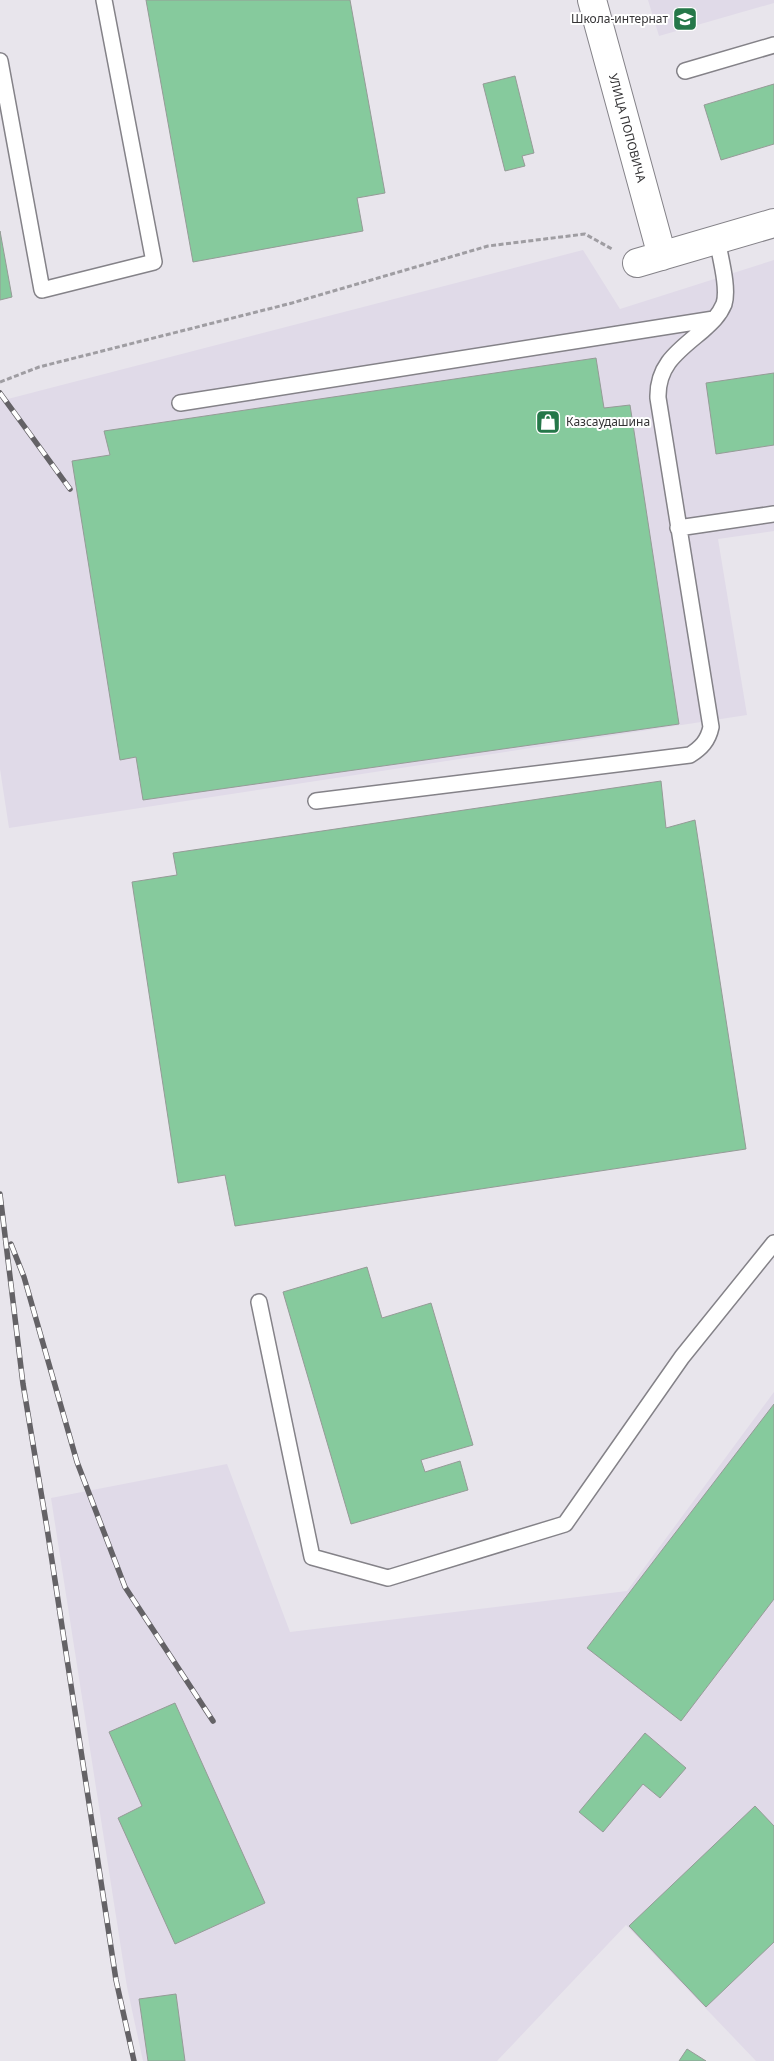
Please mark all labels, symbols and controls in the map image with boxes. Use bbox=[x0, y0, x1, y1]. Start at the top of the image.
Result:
school or university icon: Школа-интернат bbox=[672, 6, 698, 32]
place label: Школа-интернат bbox=[571, 10, 668, 27]
street label: УЛИЦА ПОПОВИЧА bbox=[605, 72, 650, 184]
shop icon: Казсаудашина bbox=[535, 409, 561, 435]
place label: Казсаудашина bbox=[566, 413, 650, 430]

